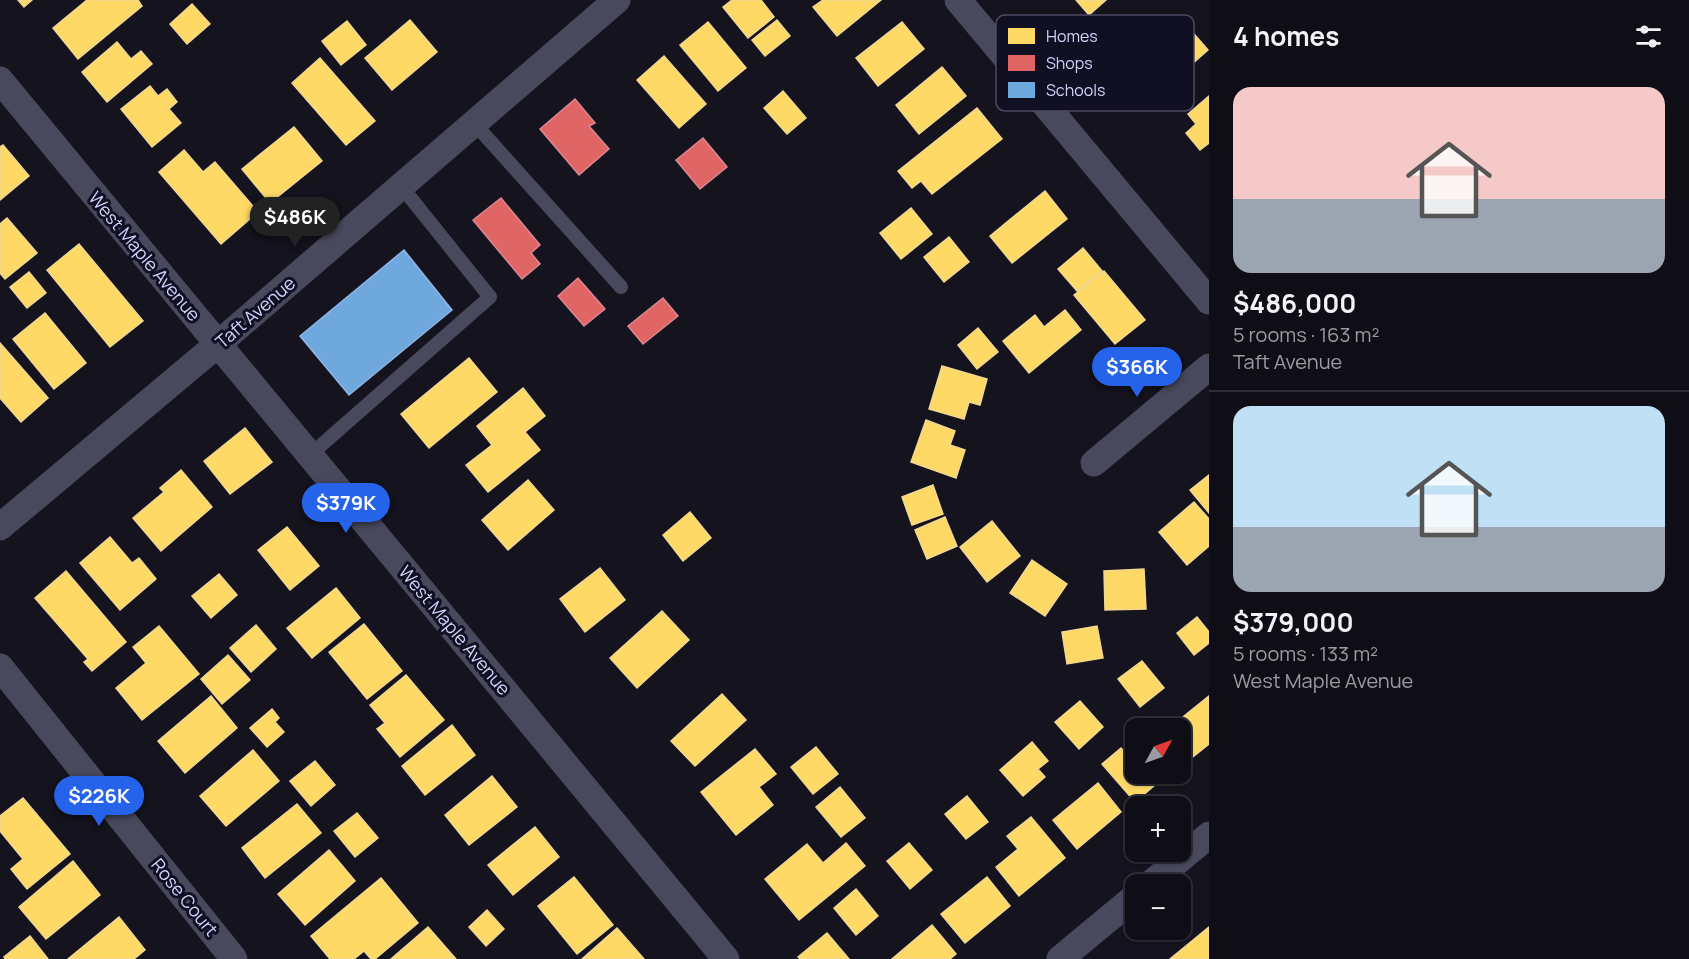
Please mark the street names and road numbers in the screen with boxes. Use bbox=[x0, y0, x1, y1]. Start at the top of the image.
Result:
street label: West Maple Avenue bbox=[84, 186, 206, 326]
street label: Taft Avenue bbox=[210, 271, 300, 353]
street label: West Maple Avenue bbox=[394, 560, 516, 700]
street label: Rose Court bbox=[146, 853, 224, 941]

